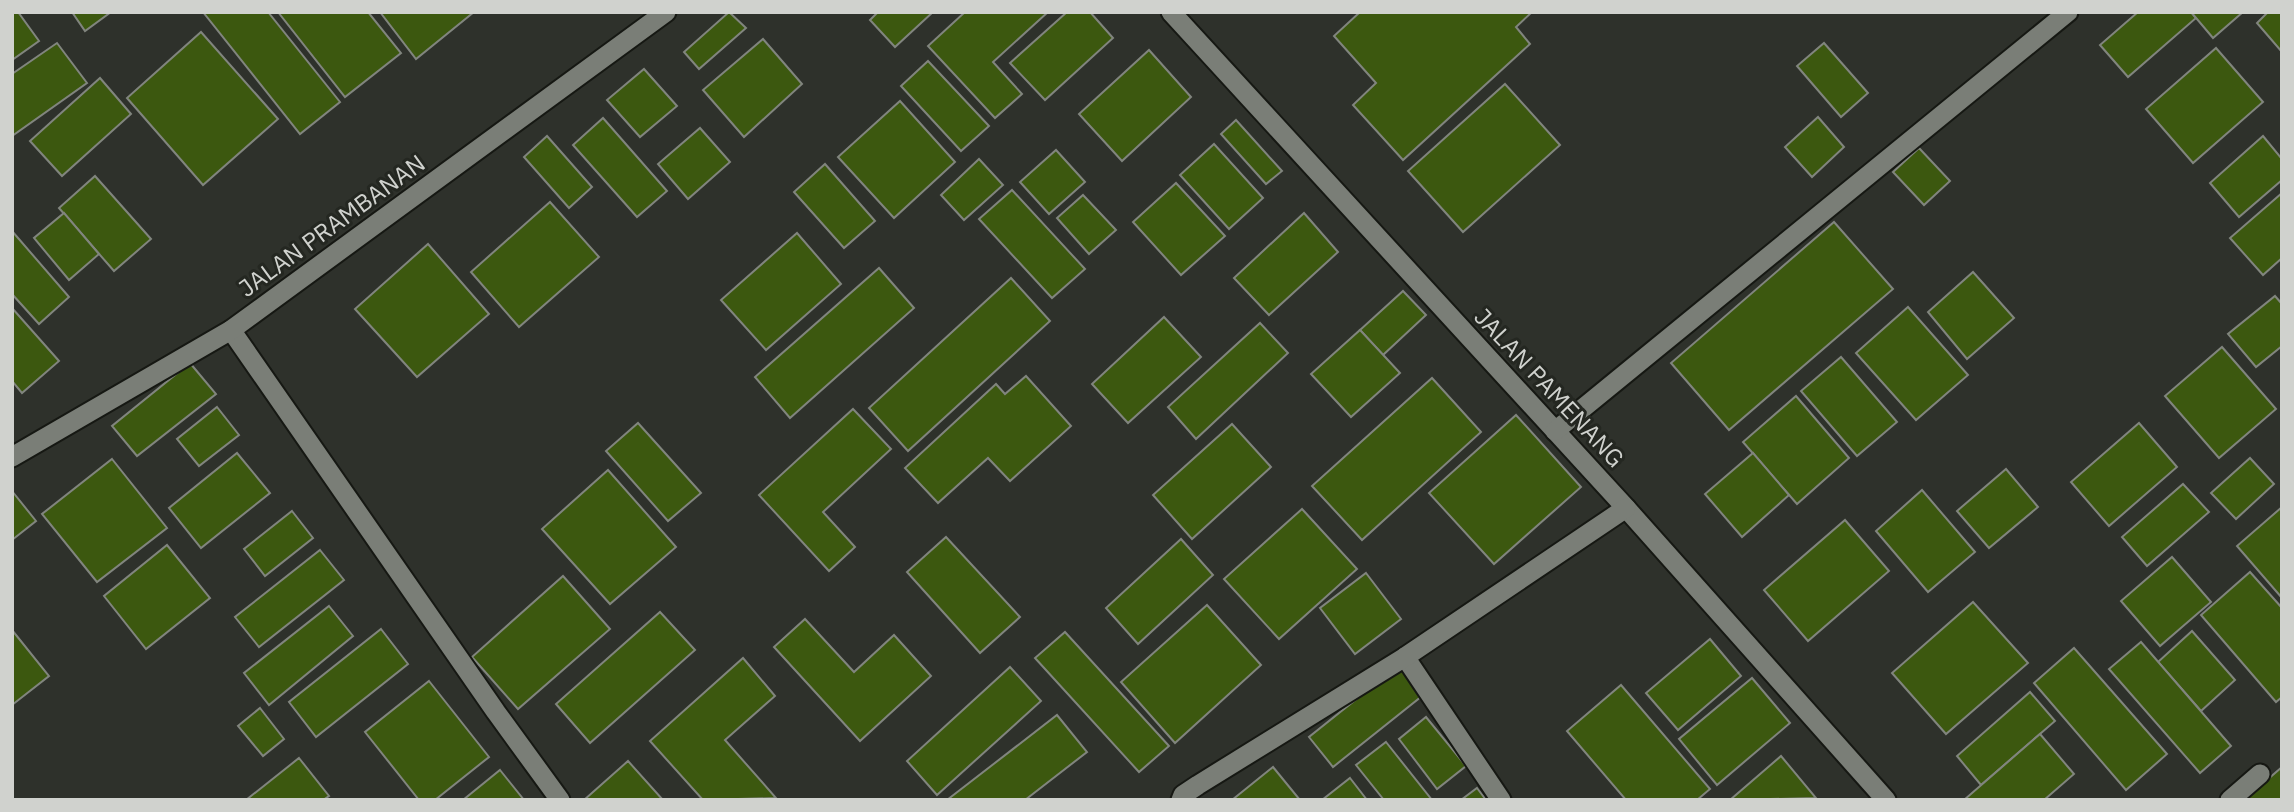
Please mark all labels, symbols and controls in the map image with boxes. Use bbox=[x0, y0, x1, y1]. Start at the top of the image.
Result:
street label: JALAN PRAMBANAN bbox=[232, 147, 431, 304]
street label: JALAN PAMENANG bbox=[1468, 301, 1632, 474]

